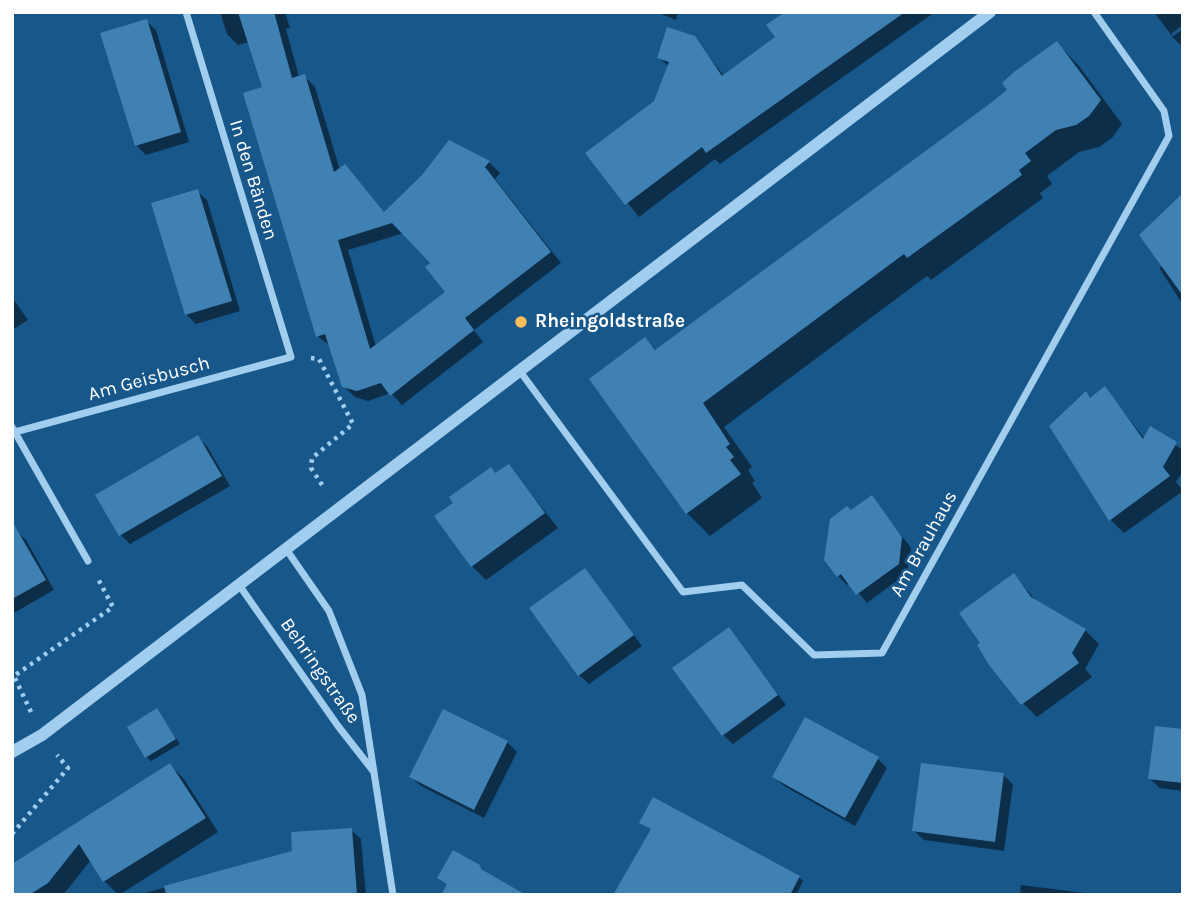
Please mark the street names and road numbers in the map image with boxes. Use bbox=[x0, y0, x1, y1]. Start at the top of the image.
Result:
street label: In den Bänden bbox=[224, 117, 282, 243]
street label: Am Geisbusch bbox=[86, 352, 212, 406]
street label: Am Brauhaus bbox=[886, 487, 962, 601]
street label: Behringstraße bbox=[275, 614, 365, 728]

